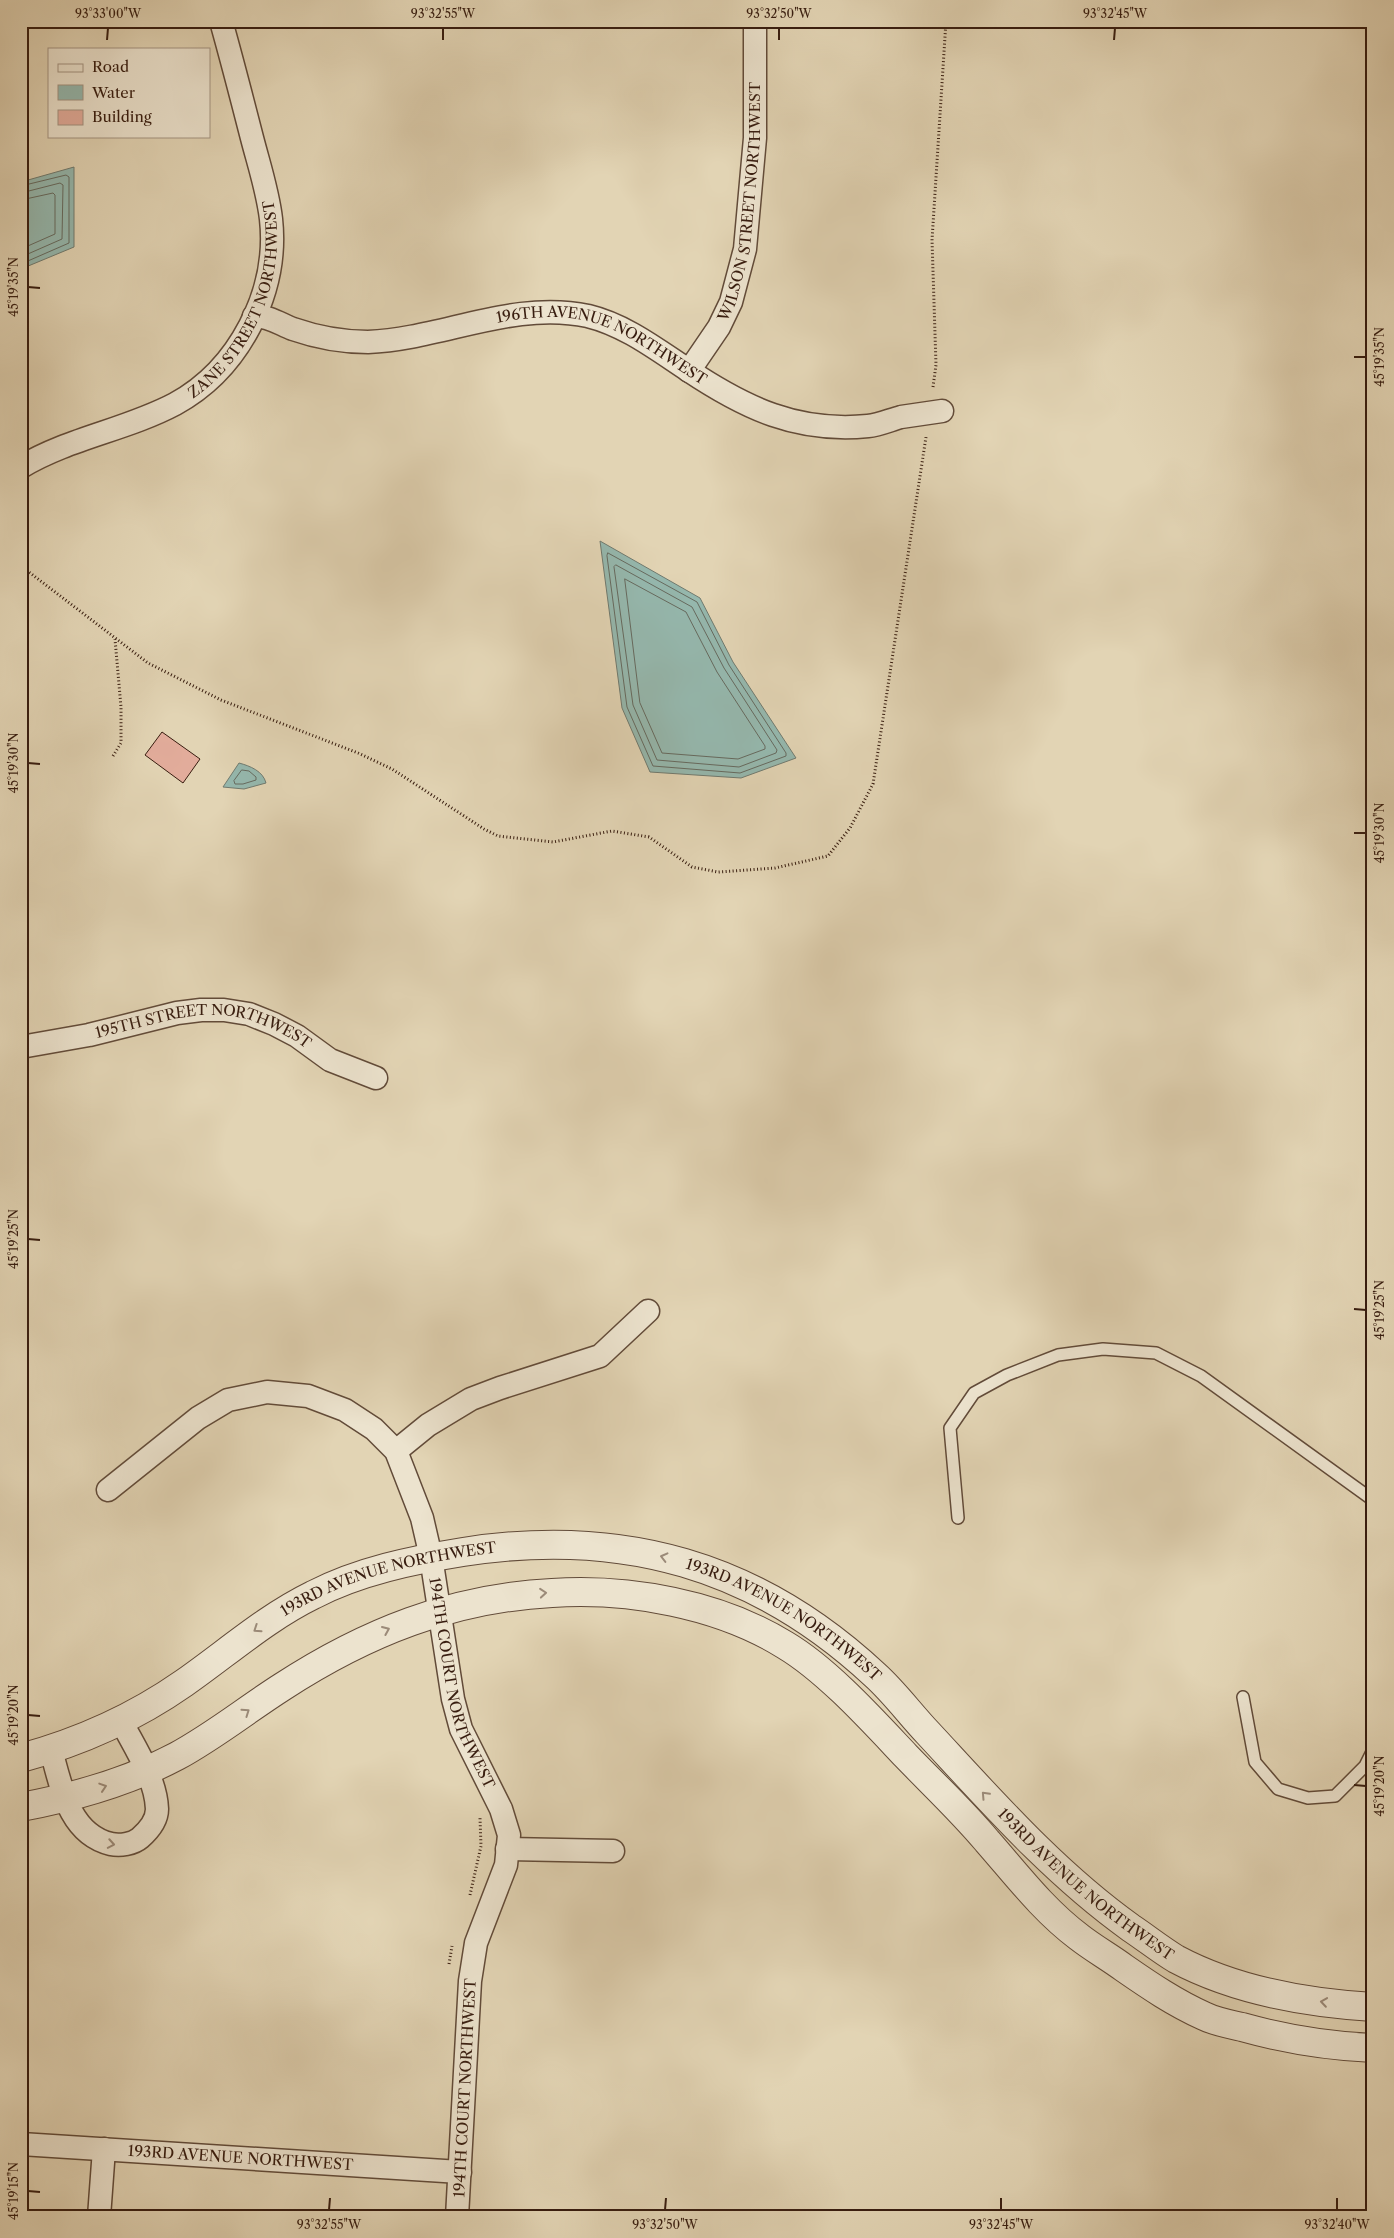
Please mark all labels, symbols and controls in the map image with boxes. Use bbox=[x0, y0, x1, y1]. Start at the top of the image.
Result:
text: 93°33'00"W bbox=[75, 6, 142, 21]
text: 93°32'55"W bbox=[411, 6, 476, 21]
text: 93°32'50"W bbox=[746, 6, 813, 21]
text: 93°32'45"W bbox=[1083, 6, 1148, 21]
legend bbox=[48, 48, 210, 138]
text: Road bbox=[92, 57, 129, 76]
street label: WILSON STREET NORTHWEST bbox=[713, 81, 764, 325]
text: Water bbox=[91, 83, 136, 102]
text: Building bbox=[92, 107, 152, 126]
street label: ZANE STREET NORTHWEST bbox=[184, 198, 281, 402]
text: 45°19'35"N bbox=[6, 257, 21, 317]
street label: 196TH AVENUE NORTHWEST bbox=[495, 302, 711, 389]
text: 45°19'35"N bbox=[1372, 327, 1387, 387]
text: 45°19'30"N bbox=[6, 733, 21, 793]
text: 45°19'30"N bbox=[1372, 803, 1387, 863]
street label: 195TH STREET NORTHWEST bbox=[93, 1000, 316, 1053]
text: 45°19'25"N bbox=[6, 1209, 21, 1269]
text: 45°19'25"N bbox=[1372, 1280, 1387, 1340]
street label: 193RD AVENUE NORTHWEST bbox=[277, 1538, 498, 1620]
one-way arrow bbox=[660, 1552, 669, 1563]
street label: 193RD AVENUE NORTHWEST bbox=[684, 1554, 886, 1685]
street label: 194TH COURT NORTHWEST bbox=[425, 1576, 500, 1792]
one-way arrow bbox=[540, 1588, 548, 1599]
one-way arrow bbox=[253, 1623, 262, 1633]
one-way arrow bbox=[381, 1626, 390, 1637]
text: 45°19'20"N bbox=[6, 1684, 21, 1745]
one-way arrow bbox=[240, 1709, 250, 1718]
text: 45°19'20"N bbox=[1372, 1755, 1387, 1816]
one-way arrow bbox=[98, 1782, 106, 1792]
one-way arrow bbox=[982, 1791, 991, 1800]
street label: 193RD AVENUE NORTHWEST bbox=[994, 1804, 1178, 1965]
one-way arrow bbox=[107, 1838, 116, 1848]
street label: 194TH COURT NORTHWEST bbox=[449, 1977, 480, 2198]
one-way arrow bbox=[1320, 1997, 1329, 2007]
street label: 193RD AVENUE NORTHWEST bbox=[127, 2141, 355, 2174]
text: 45°19'15"N bbox=[6, 2162, 21, 2220]
text: 93°32'55"W bbox=[297, 2217, 362, 2232]
text: 93°32'50"W bbox=[632, 2217, 699, 2232]
text: 93°32'45"W bbox=[969, 2217, 1034, 2232]
text: 93°32'40"W bbox=[1304, 2217, 1370, 2232]

